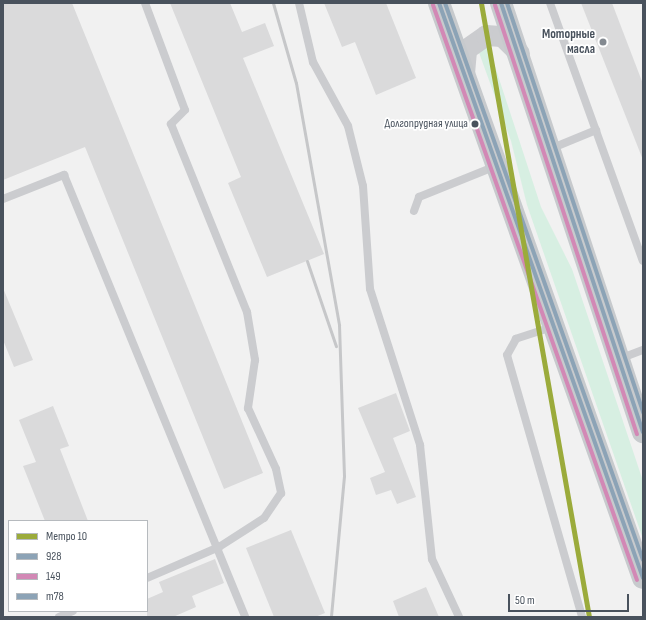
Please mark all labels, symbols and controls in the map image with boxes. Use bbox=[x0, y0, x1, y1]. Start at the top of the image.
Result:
place label: Моторные масла bbox=[542, 27, 595, 58]
marker: Моторные масла bbox=[598, 37, 608, 47]
place label: Долгопрудная улица bbox=[384, 117, 468, 131]
marker: Долгопрудная улица bbox=[470, 119, 480, 129]
legend bbox=[8, 520, 148, 612]
text: Метро 10 bbox=[46, 529, 87, 544]
text: 928 bbox=[46, 549, 62, 564]
text: 149 bbox=[46, 569, 61, 584]
scale bar bbox=[510, 586, 631, 612]
text: т78 bbox=[46, 589, 64, 604]
text: 50 m bbox=[515, 593, 535, 608]

